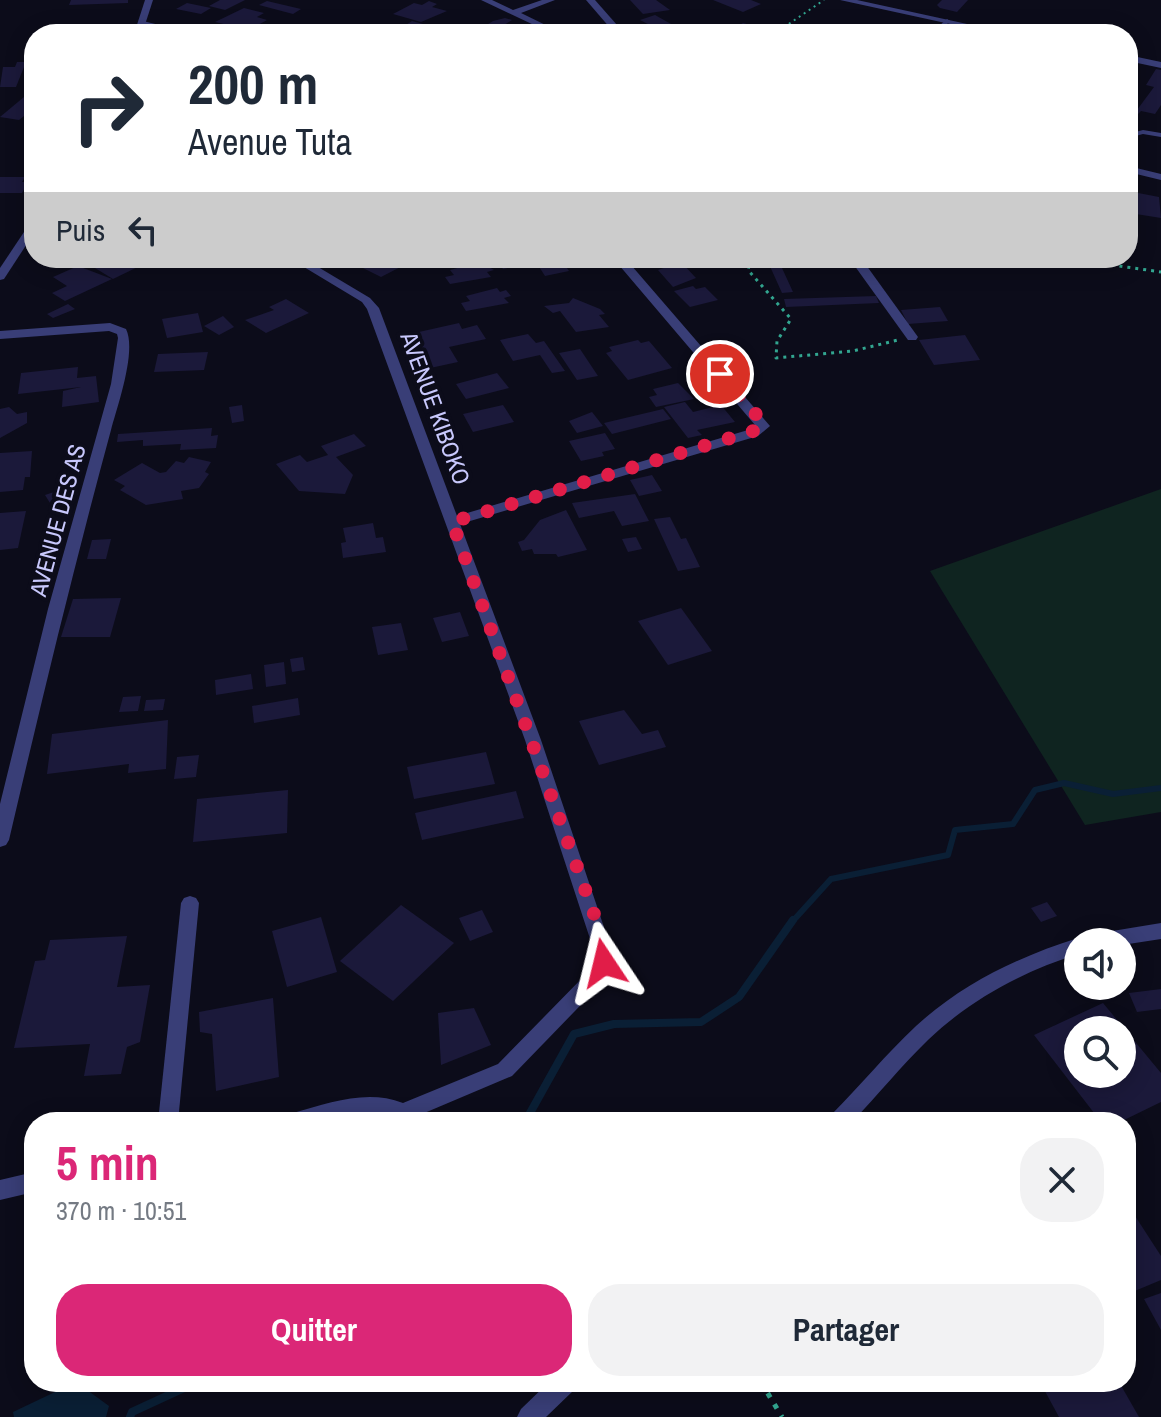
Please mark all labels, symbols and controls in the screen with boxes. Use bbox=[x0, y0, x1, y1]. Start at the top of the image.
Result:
text: 200 m bbox=[188, 46, 318, 121]
icon: right bbox=[56, 56, 160, 160]
text: Avenue Tuta bbox=[188, 118, 352, 166]
icon: left bbox=[121, 208, 165, 252]
text: Puis bbox=[56, 210, 105, 250]
street label: AVENUE KIBOKO bbox=[393, 326, 478, 489]
pin bbox=[686, 340, 754, 408]
icon: arrive bbox=[698, 352, 742, 396]
street label: AVENUE DES AS bbox=[21, 440, 93, 600]
position arrow bbox=[562, 921, 646, 1005]
map controls bbox=[1064, 928, 1136, 1088]
button: sound bbox=[1064, 928, 1136, 1000]
button: search bbox=[1064, 1016, 1136, 1088]
text: 5 min bbox=[56, 1130, 159, 1195]
button: close bbox=[1020, 1138, 1104, 1222]
text: 370 m · 10:51 bbox=[56, 1193, 186, 1228]
button: Quitter bbox=[56, 1284, 572, 1376]
button: Partager bbox=[588, 1284, 1104, 1376]

